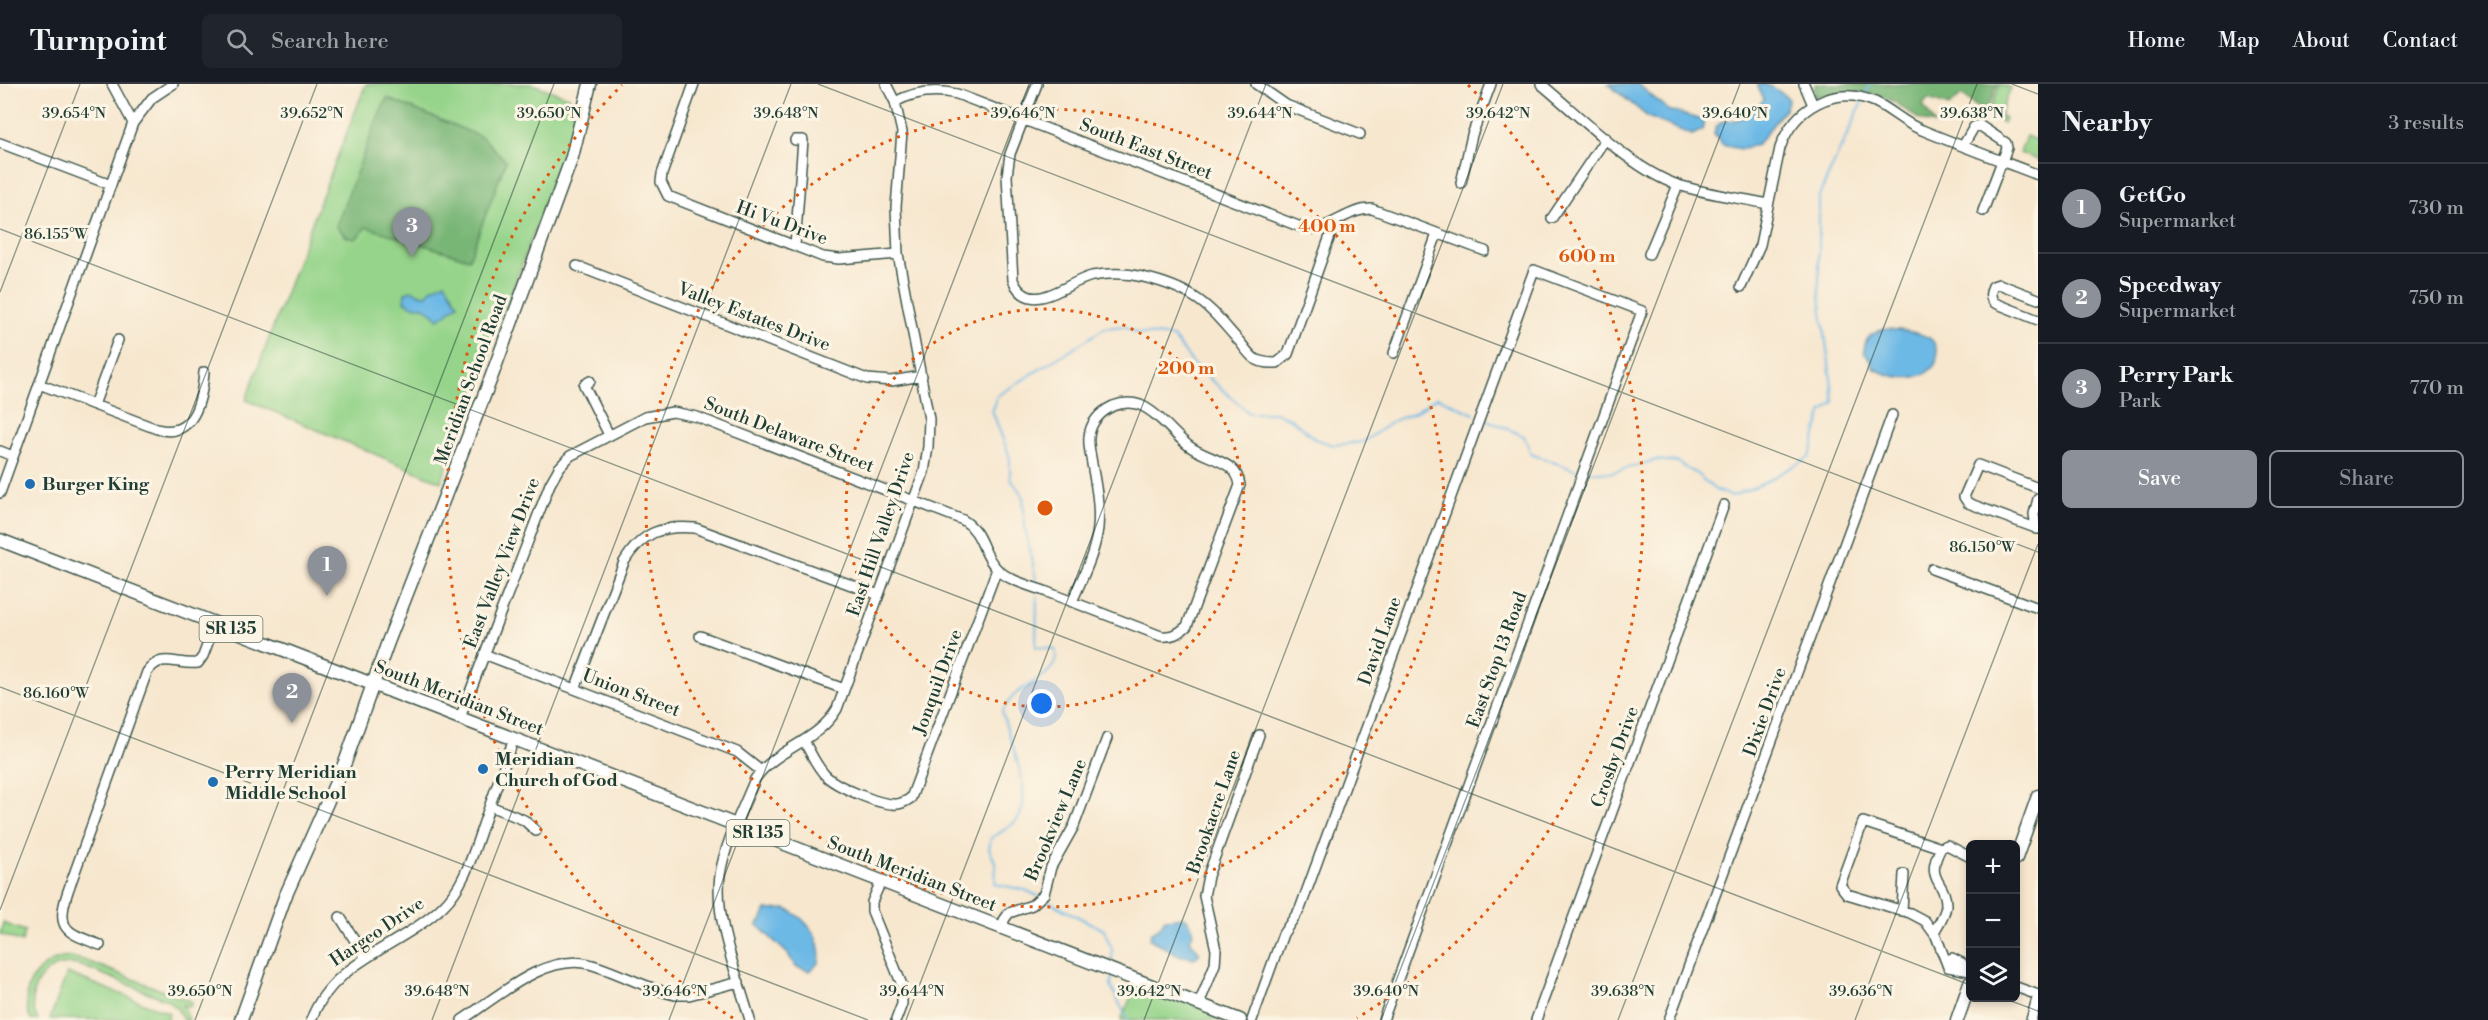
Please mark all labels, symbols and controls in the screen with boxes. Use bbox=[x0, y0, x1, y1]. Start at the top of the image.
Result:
search box bbox=[202, 14, 622, 68]
text: Turnpoint bbox=[30, 24, 166, 59]
icon: search bbox=[223, 25, 256, 58]
text: Search here bbox=[271, 28, 389, 55]
text: Home bbox=[2128, 28, 2185, 54]
text: Map bbox=[2218, 28, 2260, 54]
text: About bbox=[2293, 28, 2350, 54]
text: Contact bbox=[2383, 28, 2458, 54]
text: 39.654°N bbox=[42, 104, 106, 123]
text: 39.652°N bbox=[280, 104, 344, 123]
text: 39.650°N bbox=[517, 104, 581, 123]
text: 39.648°N bbox=[754, 104, 818, 123]
text: 39.646°N bbox=[991, 104, 1055, 123]
text: 39.644°N bbox=[1228, 104, 1292, 123]
text: 39.642°N bbox=[1466, 104, 1530, 123]
text: 39.640°N bbox=[1702, 104, 1768, 123]
text: 39.638°N bbox=[1940, 104, 2004, 123]
text: Nearby bbox=[2062, 107, 2152, 139]
text: 3 results bbox=[2388, 111, 2464, 136]
street label: South East Street bbox=[1076, 113, 1216, 185]
text: GetGo bbox=[2119, 182, 2186, 209]
street label: Hi Vu Drive bbox=[733, 196, 831, 250]
text: 1 bbox=[2077, 196, 2086, 221]
text: 730 m bbox=[2408, 196, 2464, 221]
pin: 3 bbox=[392, 208, 432, 257]
text: Supermarket bbox=[2119, 209, 2236, 234]
text: 400 m bbox=[1298, 215, 1356, 238]
text: 86.155°W bbox=[24, 225, 88, 244]
text: 600 m bbox=[1559, 245, 1616, 268]
text: Speedway bbox=[2119, 272, 2221, 299]
street label: Valley Estates Drive bbox=[674, 277, 834, 357]
text: 2 bbox=[2075, 286, 2088, 311]
text: 750 m bbox=[2408, 286, 2464, 311]
street label: Meridian School Road bbox=[429, 291, 513, 468]
text: Supermarket bbox=[2119, 299, 2236, 324]
text: 200 m bbox=[1158, 357, 1215, 380]
text: Perry Park bbox=[2119, 362, 2233, 389]
text: 3 bbox=[2075, 376, 2088, 401]
text: 770 m bbox=[2409, 376, 2464, 401]
text: Park bbox=[2119, 389, 2161, 414]
street label: South Delaware Street bbox=[701, 392, 878, 478]
street label: East Hill Valley Drive bbox=[842, 449, 920, 619]
button: Save bbox=[2062, 450, 2257, 508]
button: Share bbox=[2269, 450, 2464, 508]
place label: Burger King bbox=[42, 473, 150, 496]
street label: East Valley View Drive bbox=[459, 474, 545, 652]
marker: Burger King bbox=[23, 477, 37, 491]
centre of rings bbox=[1035, 498, 1055, 518]
text: 86.150°W bbox=[1949, 538, 2015, 557]
pin: 1 bbox=[308, 546, 346, 596]
street label: East Stop 13 Road bbox=[1462, 588, 1533, 731]
street label: David Lane bbox=[1353, 594, 1407, 688]
road number: SR 135 bbox=[200, 616, 262, 642]
street label: Jonquil Drive bbox=[908, 626, 968, 739]
street label: South Meridian Street bbox=[371, 655, 547, 741]
street label: Union Street bbox=[579, 664, 684, 722]
street label: Dixie Drive bbox=[1738, 664, 1792, 760]
pin: 2 bbox=[272, 674, 312, 723]
text: 86.160°W bbox=[23, 684, 89, 703]
your location bbox=[1027, 689, 1056, 718]
street label: Crosby Drive bbox=[1586, 703, 1644, 811]
street label: Brookacre Lane bbox=[1182, 747, 1246, 878]
place label: Meridian Church of God bbox=[495, 748, 618, 792]
street label: Brookview Lane bbox=[1019, 755, 1092, 886]
place label: Perry Meridian Middle School bbox=[225, 761, 357, 805]
marker: Meridian Church of God bbox=[476, 762, 490, 776]
marker: Perry Meridian Middle School bbox=[206, 775, 220, 789]
road number: SR 135 bbox=[726, 820, 789, 846]
street label: South Meridian Street bbox=[824, 831, 1000, 917]
map controls bbox=[1966, 840, 2020, 1002]
button: + bbox=[1966, 840, 2020, 894]
street label: Hargeo Drive bbox=[325, 892, 429, 972]
button: − bbox=[1966, 894, 2020, 948]
button: layers bbox=[1966, 948, 2020, 1002]
text: 39.650°N bbox=[168, 982, 232, 1001]
text: 39.648°N bbox=[405, 982, 469, 1001]
text: 39.646°N bbox=[643, 982, 707, 1001]
text: 39.644°N bbox=[880, 982, 944, 1001]
text: 39.642°N bbox=[1117, 982, 1181, 1001]
text: 39.640°N bbox=[1353, 982, 1419, 1001]
text: 39.638°N bbox=[1591, 982, 1655, 1001]
text: 39.636°N bbox=[1829, 982, 1893, 1001]

